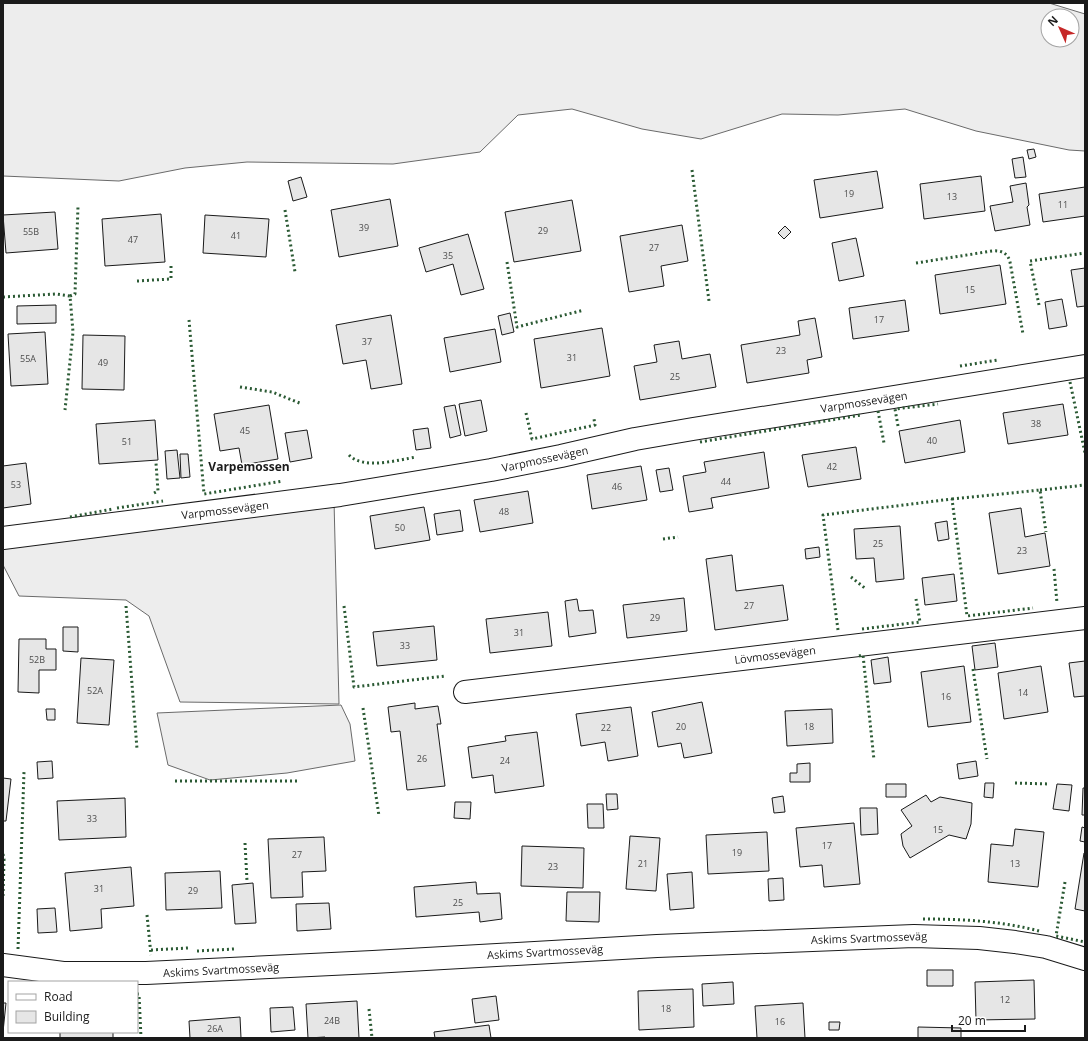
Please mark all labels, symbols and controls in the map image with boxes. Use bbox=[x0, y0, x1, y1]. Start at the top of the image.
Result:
north arrow bbox=[1040, 8, 1080, 48]
text: N bbox=[1044, 12, 1061, 29]
house number: 19 bbox=[844, 187, 854, 200]
house number: 13 bbox=[947, 190, 957, 203]
house number: 11 bbox=[1058, 198, 1068, 211]
house number: 39 bbox=[359, 221, 369, 234]
house number: 29 bbox=[538, 224, 548, 237]
house number: 55B bbox=[23, 225, 39, 238]
house number: 41 bbox=[231, 229, 241, 242]
house number: 47 bbox=[128, 233, 138, 246]
house number: 27 bbox=[649, 241, 659, 254]
house number: 35 bbox=[443, 249, 453, 262]
house number: 15 bbox=[965, 283, 975, 296]
house number: 17 bbox=[874, 313, 884, 326]
house number: 37 bbox=[362, 335, 372, 348]
house number: 23 bbox=[776, 344, 786, 357]
house number: 31 bbox=[567, 351, 577, 364]
house number: 55A bbox=[20, 352, 36, 365]
house number: 49 bbox=[98, 356, 108, 369]
house number: 25 bbox=[670, 370, 680, 383]
street label: Varpmossevägen bbox=[819, 387, 908, 416]
house number: 38 bbox=[1031, 417, 1041, 430]
house number: 45 bbox=[240, 424, 250, 437]
house number: 40 bbox=[927, 434, 937, 447]
house number: 51 bbox=[122, 435, 132, 448]
street label: Varpmossevägen bbox=[500, 442, 589, 475]
district label: Varpemossen bbox=[208, 458, 290, 475]
house number: 42 bbox=[827, 460, 837, 473]
house number: 44 bbox=[721, 475, 731, 488]
house number: 53 bbox=[11, 478, 21, 491]
house number: 46 bbox=[612, 480, 622, 493]
street label: Varpmossevägen bbox=[180, 497, 269, 522]
house number: 48 bbox=[499, 505, 509, 518]
house number: 50 bbox=[395, 521, 405, 534]
house number: 25 bbox=[873, 537, 883, 550]
house number: 23 bbox=[1017, 544, 1027, 557]
house number: 27 bbox=[744, 599, 754, 612]
house number: 29 bbox=[650, 611, 660, 624]
house number: 31 bbox=[514, 626, 524, 639]
house number: 33 bbox=[400, 639, 410, 652]
street label: Lövmossevägen bbox=[733, 642, 816, 667]
house number: 52B bbox=[29, 653, 45, 666]
house number: 52A bbox=[87, 684, 103, 697]
house number: 14 bbox=[1018, 686, 1028, 699]
house number: 16 bbox=[941, 690, 951, 703]
house number: 20 bbox=[676, 720, 686, 733]
house number: 18 bbox=[804, 720, 814, 733]
house number: 22 bbox=[601, 721, 611, 734]
house number: 26 bbox=[417, 752, 427, 765]
house number: 24 bbox=[500, 754, 510, 767]
house number: 33 bbox=[87, 812, 97, 825]
house number: 15 bbox=[933, 823, 943, 836]
house number: 17 bbox=[822, 839, 832, 852]
house number: 19 bbox=[732, 846, 742, 859]
house number: 27 bbox=[292, 848, 302, 861]
house number: 21 bbox=[638, 857, 648, 870]
house number: 13 bbox=[1010, 857, 1020, 870]
house number: 23 bbox=[548, 860, 558, 873]
house number: 31 bbox=[94, 882, 104, 895]
house number: 29 bbox=[188, 884, 198, 897]
house number: 25 bbox=[453, 896, 463, 909]
street label: Askims Svartmosseväg bbox=[811, 928, 927, 947]
street label: Askims Svartmosseväg bbox=[487, 941, 603, 962]
street label: Askims Svartmosseväg bbox=[163, 959, 279, 980]
legend bbox=[8, 981, 138, 1033]
text: Road bbox=[44, 988, 73, 1005]
house number: 12 bbox=[1000, 993, 1010, 1006]
house number: 18 bbox=[661, 1002, 671, 1015]
scale bar bbox=[952, 1007, 1025, 1033]
text: Building bbox=[44, 1008, 90, 1025]
text: 20 m bbox=[958, 1012, 986, 1029]
house number: 24B bbox=[324, 1014, 340, 1027]
house number: 16 bbox=[775, 1015, 785, 1028]
house number: 26A bbox=[207, 1022, 223, 1035]

